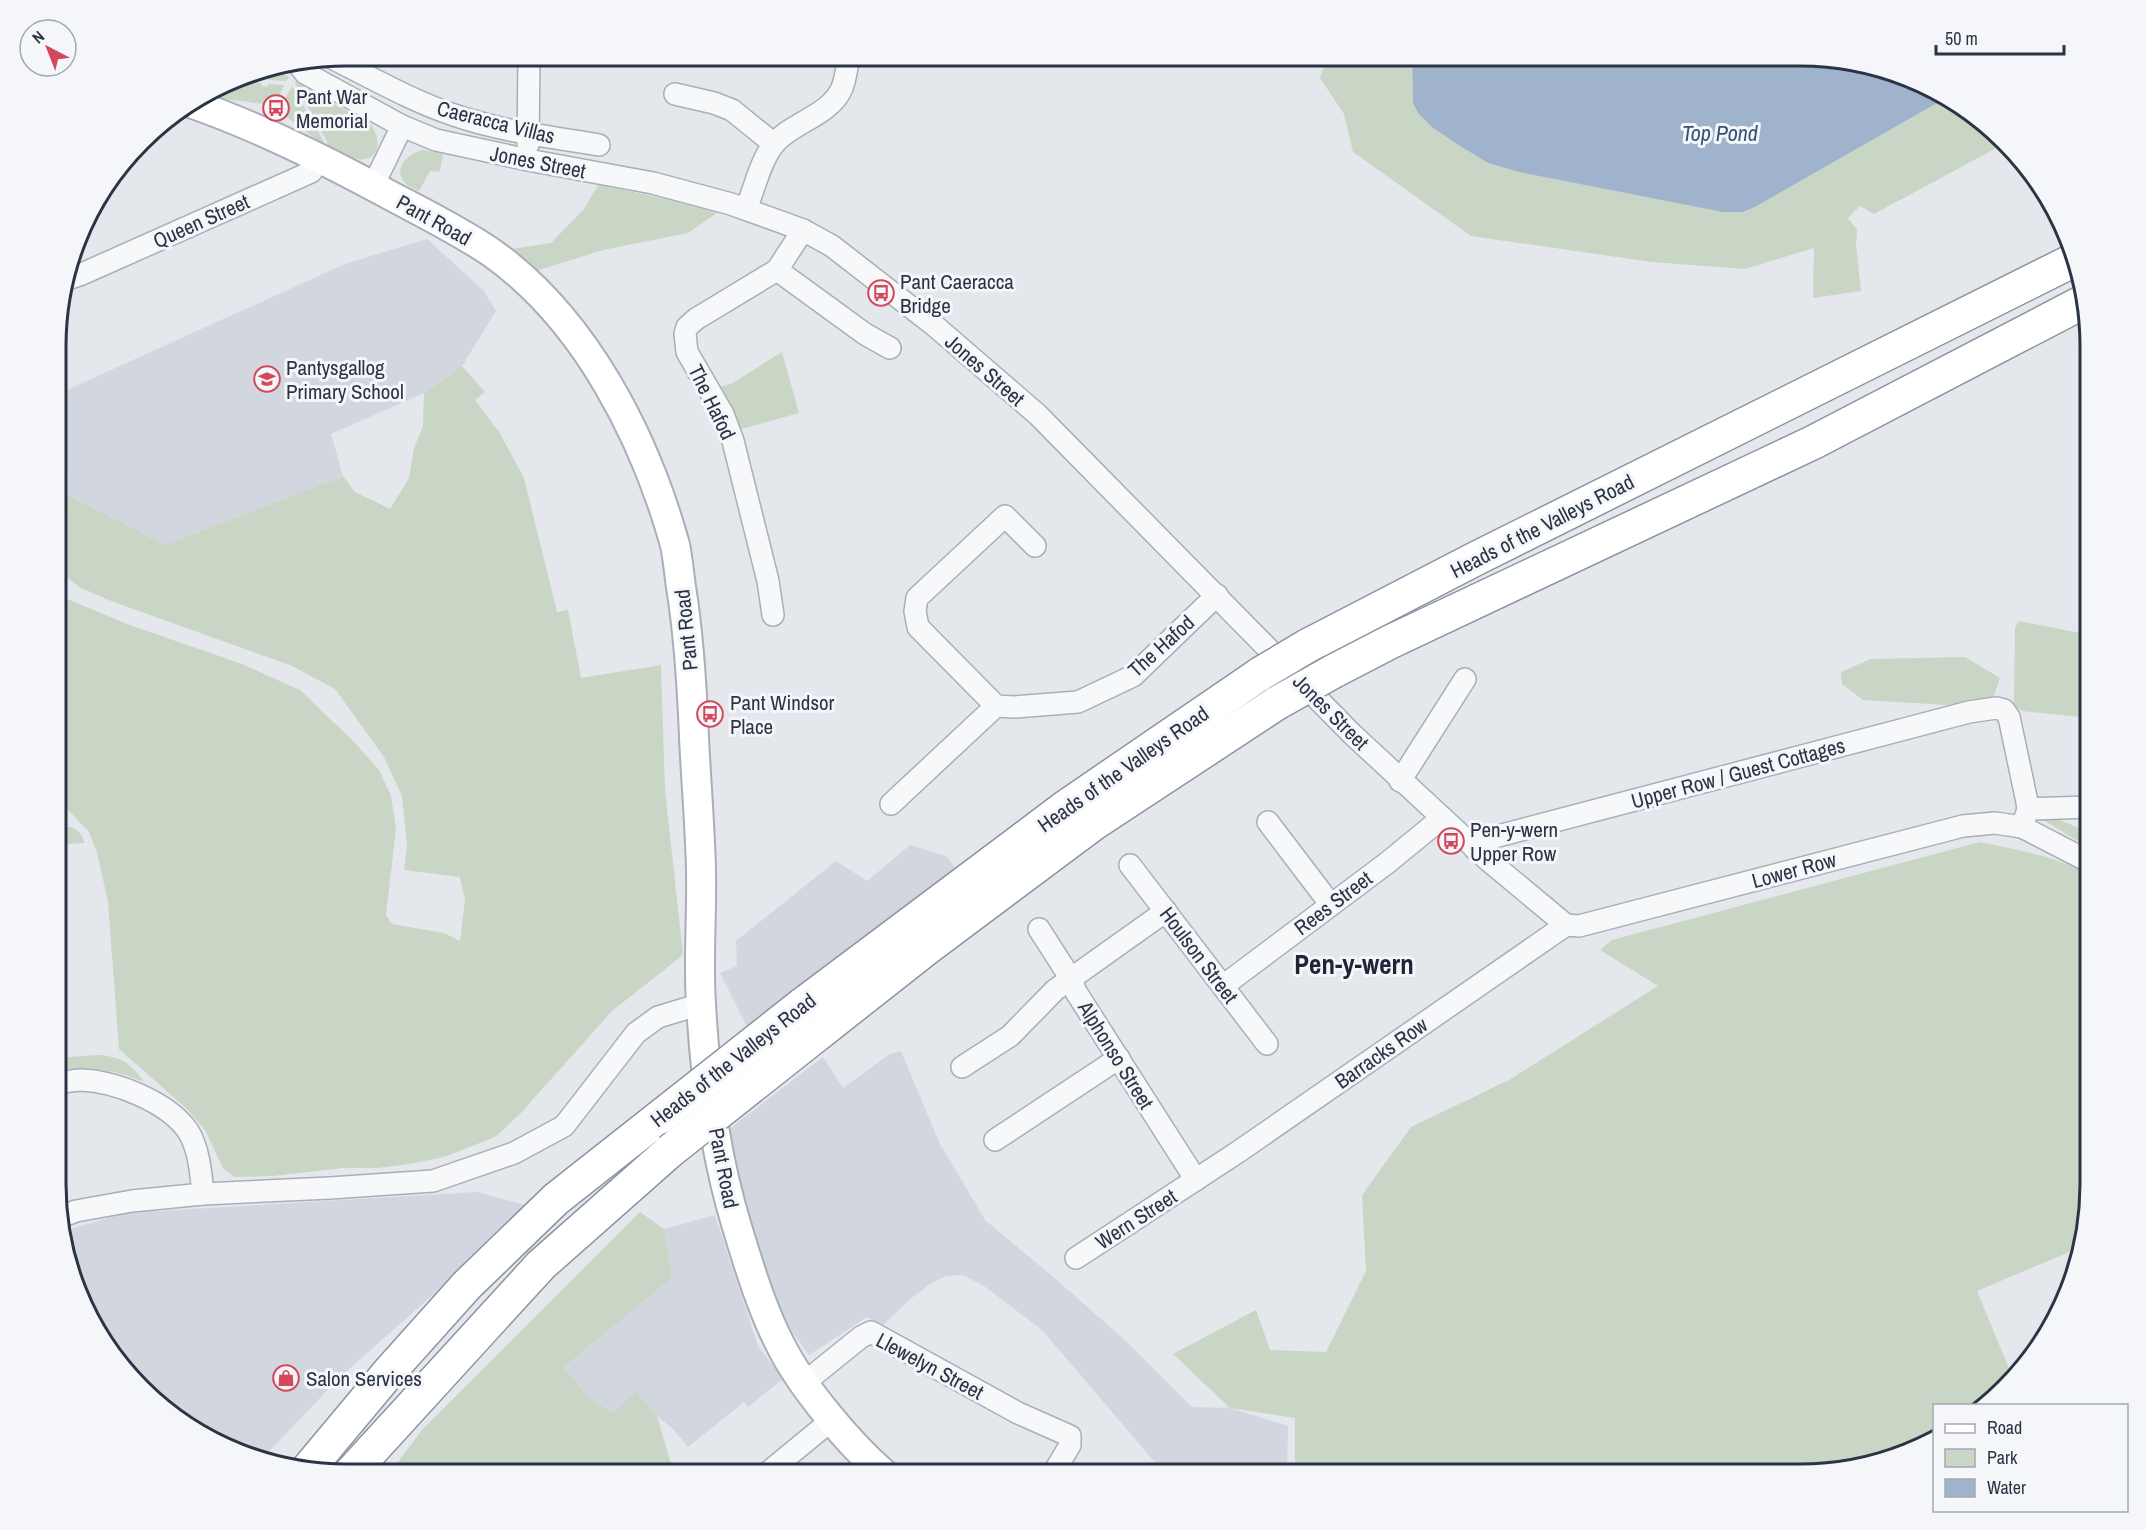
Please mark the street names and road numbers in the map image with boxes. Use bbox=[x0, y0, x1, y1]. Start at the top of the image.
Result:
street label: Caeracca Villas bbox=[434, 93, 558, 151]
street label: Jones Street bbox=[488, 139, 588, 185]
street label: Queen Street bbox=[148, 187, 254, 255]
street label: Pant Road bbox=[391, 188, 477, 252]
street label: Jones Street bbox=[939, 327, 1031, 413]
street label: The Hafod bbox=[681, 360, 743, 444]
street label: Heads of the Valleys Road bbox=[1445, 467, 1639, 585]
street label: Pant Road bbox=[667, 588, 705, 672]
street label: The Hafod bbox=[1121, 608, 1201, 684]
street label: Jones Street bbox=[1287, 668, 1376, 757]
street label: Heads of the Valleys Road bbox=[1032, 699, 1214, 839]
street label: Upper Row / Guest Cottages bbox=[1628, 731, 1848, 815]
street label: Lower Row bbox=[1749, 845, 1840, 895]
street label: Rees Street bbox=[1288, 864, 1378, 942]
street label: Houlson Street bbox=[1153, 901, 1245, 1009]
street label: Heads of the Valleys Road bbox=[644, 986, 822, 1134]
street label: Alphonso Street bbox=[1071, 995, 1161, 1115]
street label: Barracks Row bbox=[1329, 1010, 1434, 1096]
street label: Pant Road bbox=[702, 1125, 746, 1211]
street label: Wern Street bbox=[1090, 1182, 1182, 1256]
street label: Llewelyn Street bbox=[871, 1326, 989, 1407]

